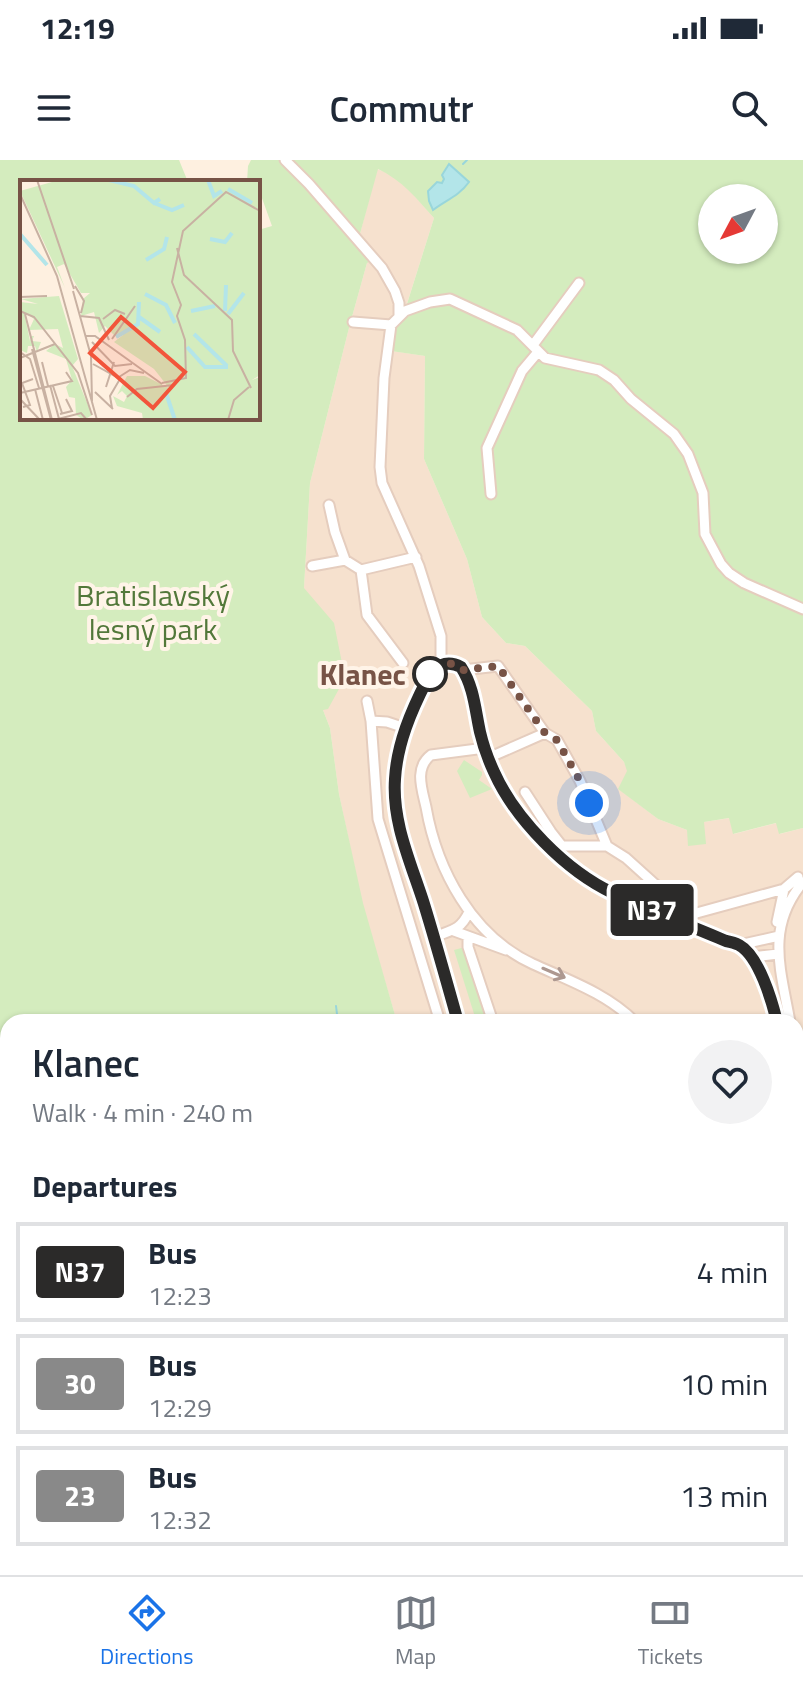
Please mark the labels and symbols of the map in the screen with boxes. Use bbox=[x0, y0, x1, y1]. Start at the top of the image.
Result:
inset map bbox=[20, 180, 260, 420]
north arrow bbox=[698, 184, 778, 264]
park label: Bratislavský lesný park bbox=[76, 572, 230, 652]
place label: Klanec bbox=[320, 651, 406, 697]
marker: Klanec bbox=[413, 657, 447, 691]
your location bbox=[569, 783, 609, 823]
line badge: N37 bbox=[606, 884, 698, 936]
one-way arrow bbox=[541, 966, 566, 981]

